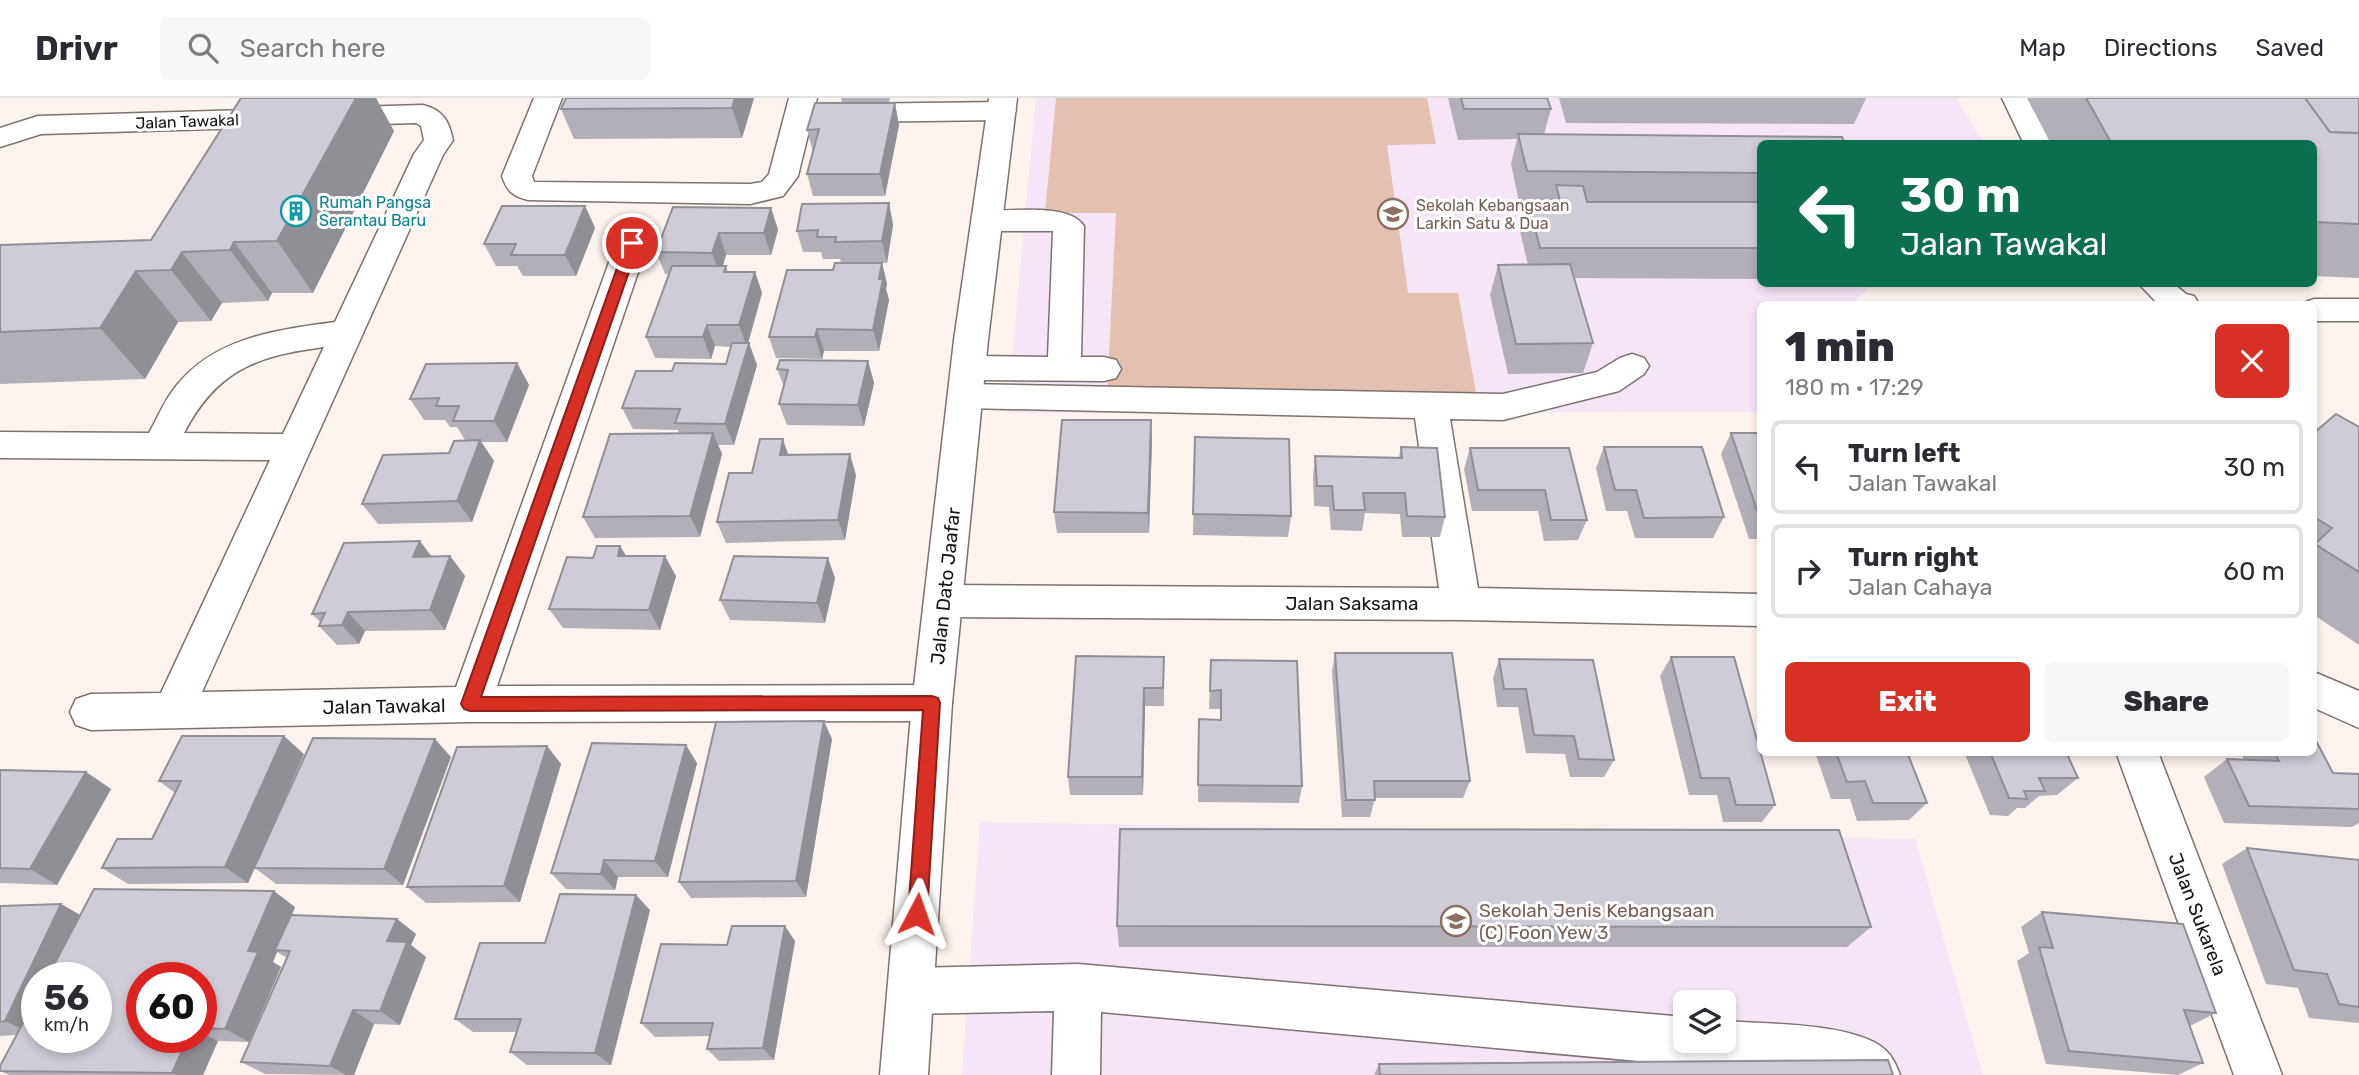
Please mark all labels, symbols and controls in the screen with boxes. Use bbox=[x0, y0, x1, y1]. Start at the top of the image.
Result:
search box bbox=[160, 17, 650, 80]
text: Drivr bbox=[35, 29, 118, 68]
icon: search bbox=[184, 29, 222, 67]
text: Search here bbox=[240, 33, 386, 64]
text: Map bbox=[2019, 34, 2066, 62]
text: Directions bbox=[2104, 34, 2217, 62]
text: Saved bbox=[2255, 34, 2324, 62]
street label: Jalan Tawakal bbox=[135, 110, 239, 133]
text: 30 m bbox=[1900, 166, 2021, 224]
icon: left bbox=[1785, 168, 1876, 259]
place label: Rumah Pangsa Serantau Baru bbox=[319, 193, 431, 230]
building icon: Rumah Pangsa Serantau Baru bbox=[279, 194, 313, 228]
place label: Sekolah Kebangsaan Larkin Satu & Dua bbox=[1416, 196, 1570, 233]
school or university icon: Sekolah Kebangsaan Larkin Satu & Dua bbox=[1376, 197, 1410, 231]
pin bbox=[602, 213, 662, 273]
icon: arrive bbox=[613, 224, 651, 262]
text: Jalan Tawakal bbox=[1900, 225, 2107, 263]
text: 1 min bbox=[1785, 322, 1895, 372]
button: close bbox=[2215, 324, 2289, 398]
text: 180 m · 17:29 bbox=[1785, 373, 1924, 401]
text: Turn left bbox=[1848, 438, 1960, 469]
icon: left bbox=[1789, 448, 1827, 486]
text: 30 m bbox=[2223, 452, 2285, 483]
text: Jalan Tawakal bbox=[1848, 469, 1997, 497]
street label: Jalan Dato Jaafar bbox=[926, 506, 965, 666]
text: Turn right bbox=[1848, 542, 1978, 573]
icon: right bbox=[1789, 552, 1827, 590]
text: 60 m bbox=[2223, 556, 2285, 587]
text: Jalan Cahaya bbox=[1848, 573, 1992, 601]
street label: Jalan Saksama bbox=[1285, 592, 1419, 615]
button: Exit bbox=[1785, 662, 2030, 742]
button: Share bbox=[2044, 662, 2289, 742]
street label: Jalan Tawakal bbox=[322, 694, 446, 719]
street label: Jalan Sukarela bbox=[2164, 849, 2232, 979]
position arrow bbox=[880, 877, 954, 951]
place label: Sekolah Jenis Kebangsaan (C) Foon Yew 3 bbox=[1479, 899, 1715, 944]
school or university icon: Sekolah Jenis Kebangsaan (C) Foon Yew 3 bbox=[1439, 904, 1473, 938]
speed limit sign: 60 bbox=[126, 962, 217, 1053]
text: 56 bbox=[44, 977, 89, 1019]
map controls bbox=[1673, 990, 1736, 1053]
button: layers bbox=[1673, 990, 1736, 1053]
text: km/h bbox=[44, 1014, 89, 1036]

